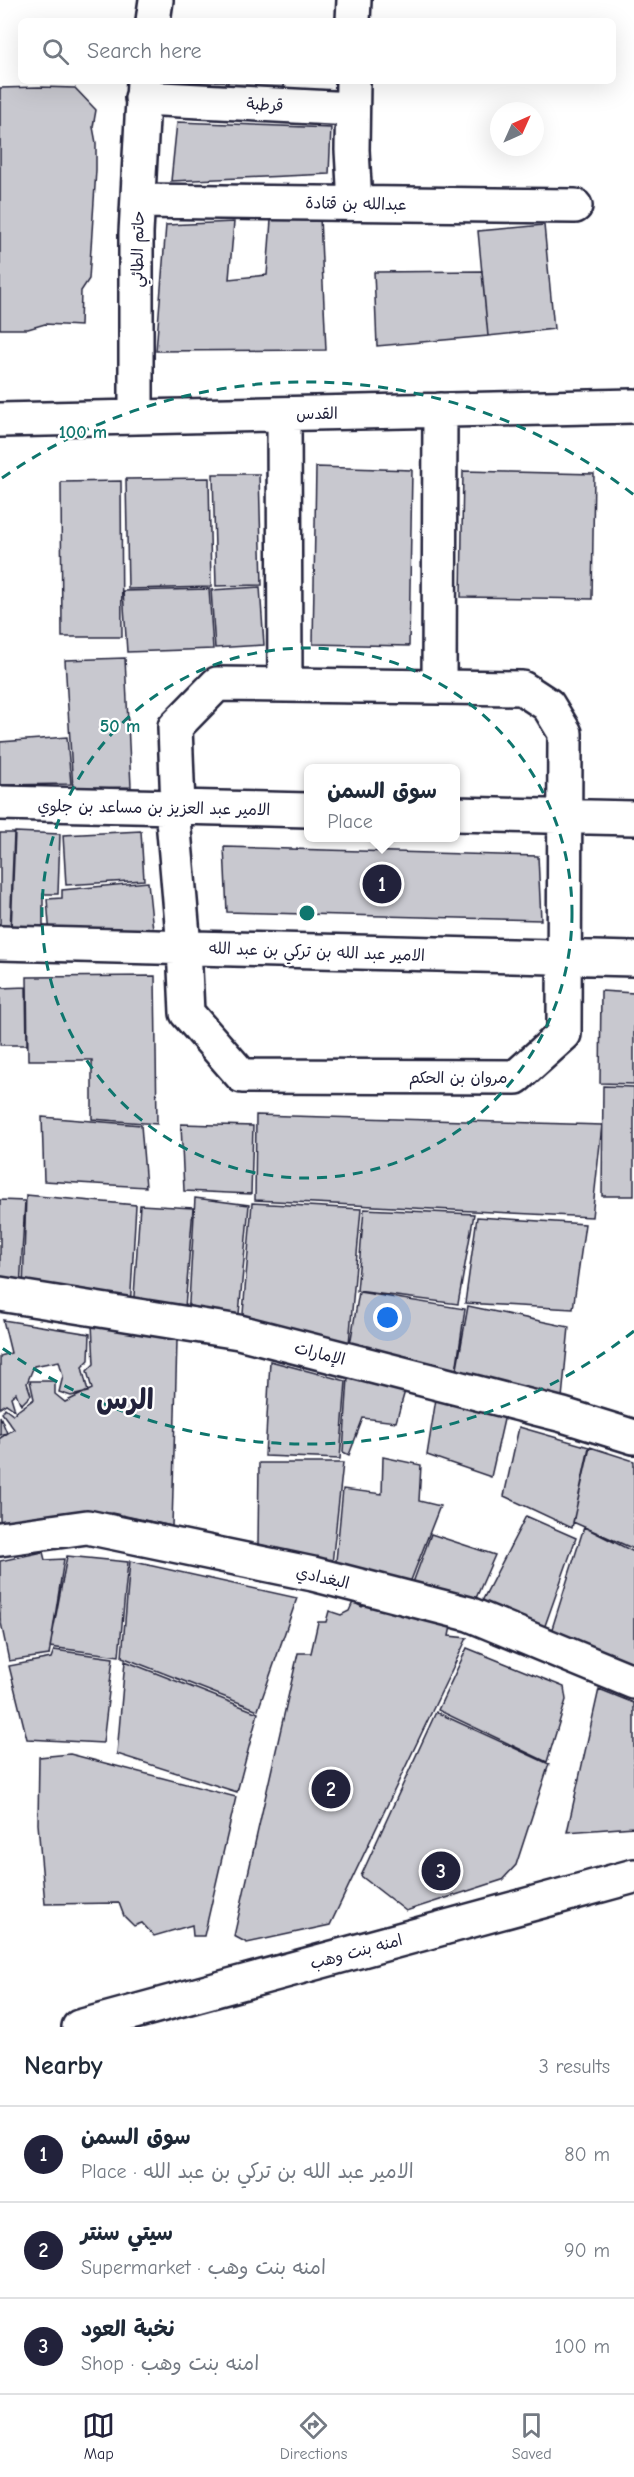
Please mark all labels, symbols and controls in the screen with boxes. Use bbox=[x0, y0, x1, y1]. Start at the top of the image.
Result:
search box bbox=[18, 18, 616, 84]
icon: search bbox=[39, 35, 72, 68]
text: Search here bbox=[87, 38, 202, 64]
street label: قرطبة bbox=[246, 95, 284, 115]
north arrow bbox=[490, 102, 544, 156]
street label: عبدالله بن قتادة bbox=[305, 194, 407, 214]
street label: حاتم الطائي bbox=[128, 210, 153, 288]
street label: القدس bbox=[296, 405, 338, 423]
text: 100 m bbox=[59, 422, 107, 443]
text: 50 m bbox=[100, 716, 140, 737]
popup bbox=[304, 764, 460, 842]
text: سوق السمن bbox=[327, 778, 437, 804]
street label: الامير عبد العزيز بن مساعد بن جلوي bbox=[37, 797, 271, 821]
text: Place bbox=[327, 810, 373, 833]
pin: 1 bbox=[362, 862, 401, 906]
centre of rings bbox=[297, 903, 317, 923]
street label: الامير عبد الله بن تركي بن عبد الله bbox=[208, 939, 425, 970]
street label: مروان بن الحكم bbox=[409, 1069, 507, 1090]
your location bbox=[373, 1303, 402, 1332]
street label: الإمارات bbox=[292, 1339, 347, 1370]
district label: الرس bbox=[96, 1384, 154, 1416]
street label: البغدادي bbox=[294, 1563, 351, 1595]
pin: 2 bbox=[312, 1766, 350, 1812]
pin: 3 bbox=[422, 1848, 460, 1894]
street label: امنه بنت وهب bbox=[308, 1931, 404, 1973]
text: Nearby bbox=[24, 2051, 103, 2081]
text: 3 results bbox=[539, 2055, 610, 2078]
text: سوق السمن bbox=[81, 2124, 191, 2150]
text: 1 bbox=[40, 2143, 47, 2166]
text: 80 m bbox=[564, 2143, 610, 2166]
text: Place · الامير عبد الله بن تركي بن عبد الله bbox=[81, 2160, 414, 2183]
text: سيتي سنتر bbox=[81, 2220, 173, 2246]
text: 2 bbox=[39, 2239, 48, 2262]
text: 90 m bbox=[564, 2239, 610, 2262]
text: Supermarket · امنه بنت وهب bbox=[81, 2256, 326, 2279]
text: نخبة العود bbox=[81, 2316, 175, 2342]
text: 3 bbox=[39, 2335, 48, 2358]
text: 100 m bbox=[555, 2335, 610, 2358]
text: Shop · امنه بنت وهب bbox=[81, 2352, 259, 2375]
tab: Map bbox=[82, 2409, 115, 2463]
tab: Directions bbox=[280, 2409, 347, 2463]
tab: Saved bbox=[512, 2409, 552, 2463]

